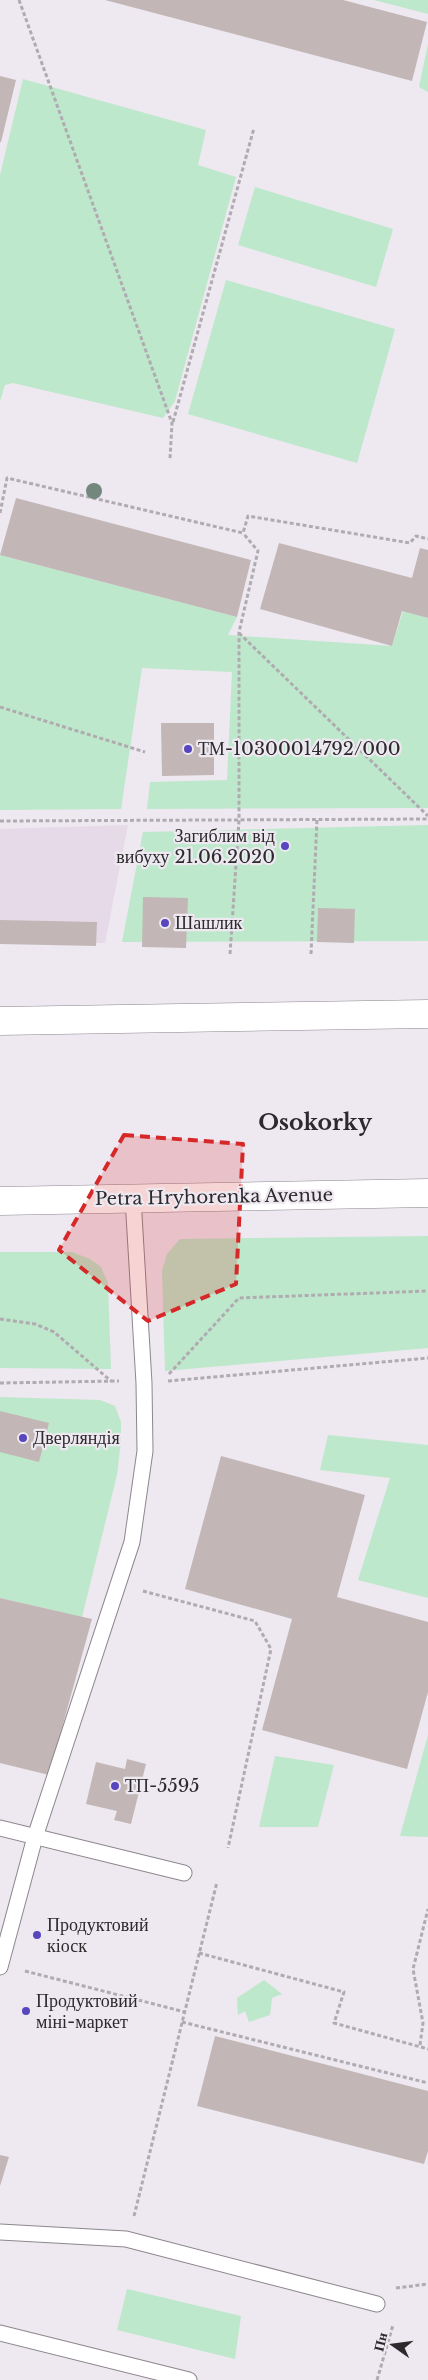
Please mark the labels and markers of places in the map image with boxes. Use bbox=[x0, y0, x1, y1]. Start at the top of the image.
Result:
place label: ТМ-10300014792/000 bbox=[198, 738, 401, 760]
marker: ТМ-10300014792/000 bbox=[182, 743, 194, 755]
place label: Загиблим від вибуху 21.06.2020 bbox=[116, 825, 275, 868]
marker: Загиблим від вибуху 21.06.2020 bbox=[279, 840, 291, 852]
place label: Шашлик bbox=[175, 912, 243, 934]
marker: Шашлик bbox=[159, 917, 171, 929]
place label: Дверляндія bbox=[33, 1427, 120, 1449]
marker: Дверляндія bbox=[17, 1432, 29, 1444]
place label: ТП-5595 bbox=[125, 1775, 200, 1797]
marker: ТП-5595 bbox=[109, 1780, 121, 1792]
place label: Продуктовий кіоск bbox=[47, 1914, 149, 1957]
marker: Продуктовий кіоск bbox=[31, 1929, 43, 1941]
place label: Продуктовий міні-маркет bbox=[36, 1990, 138, 2033]
marker: Продуктовий міні-маркет bbox=[20, 2005, 32, 2017]

